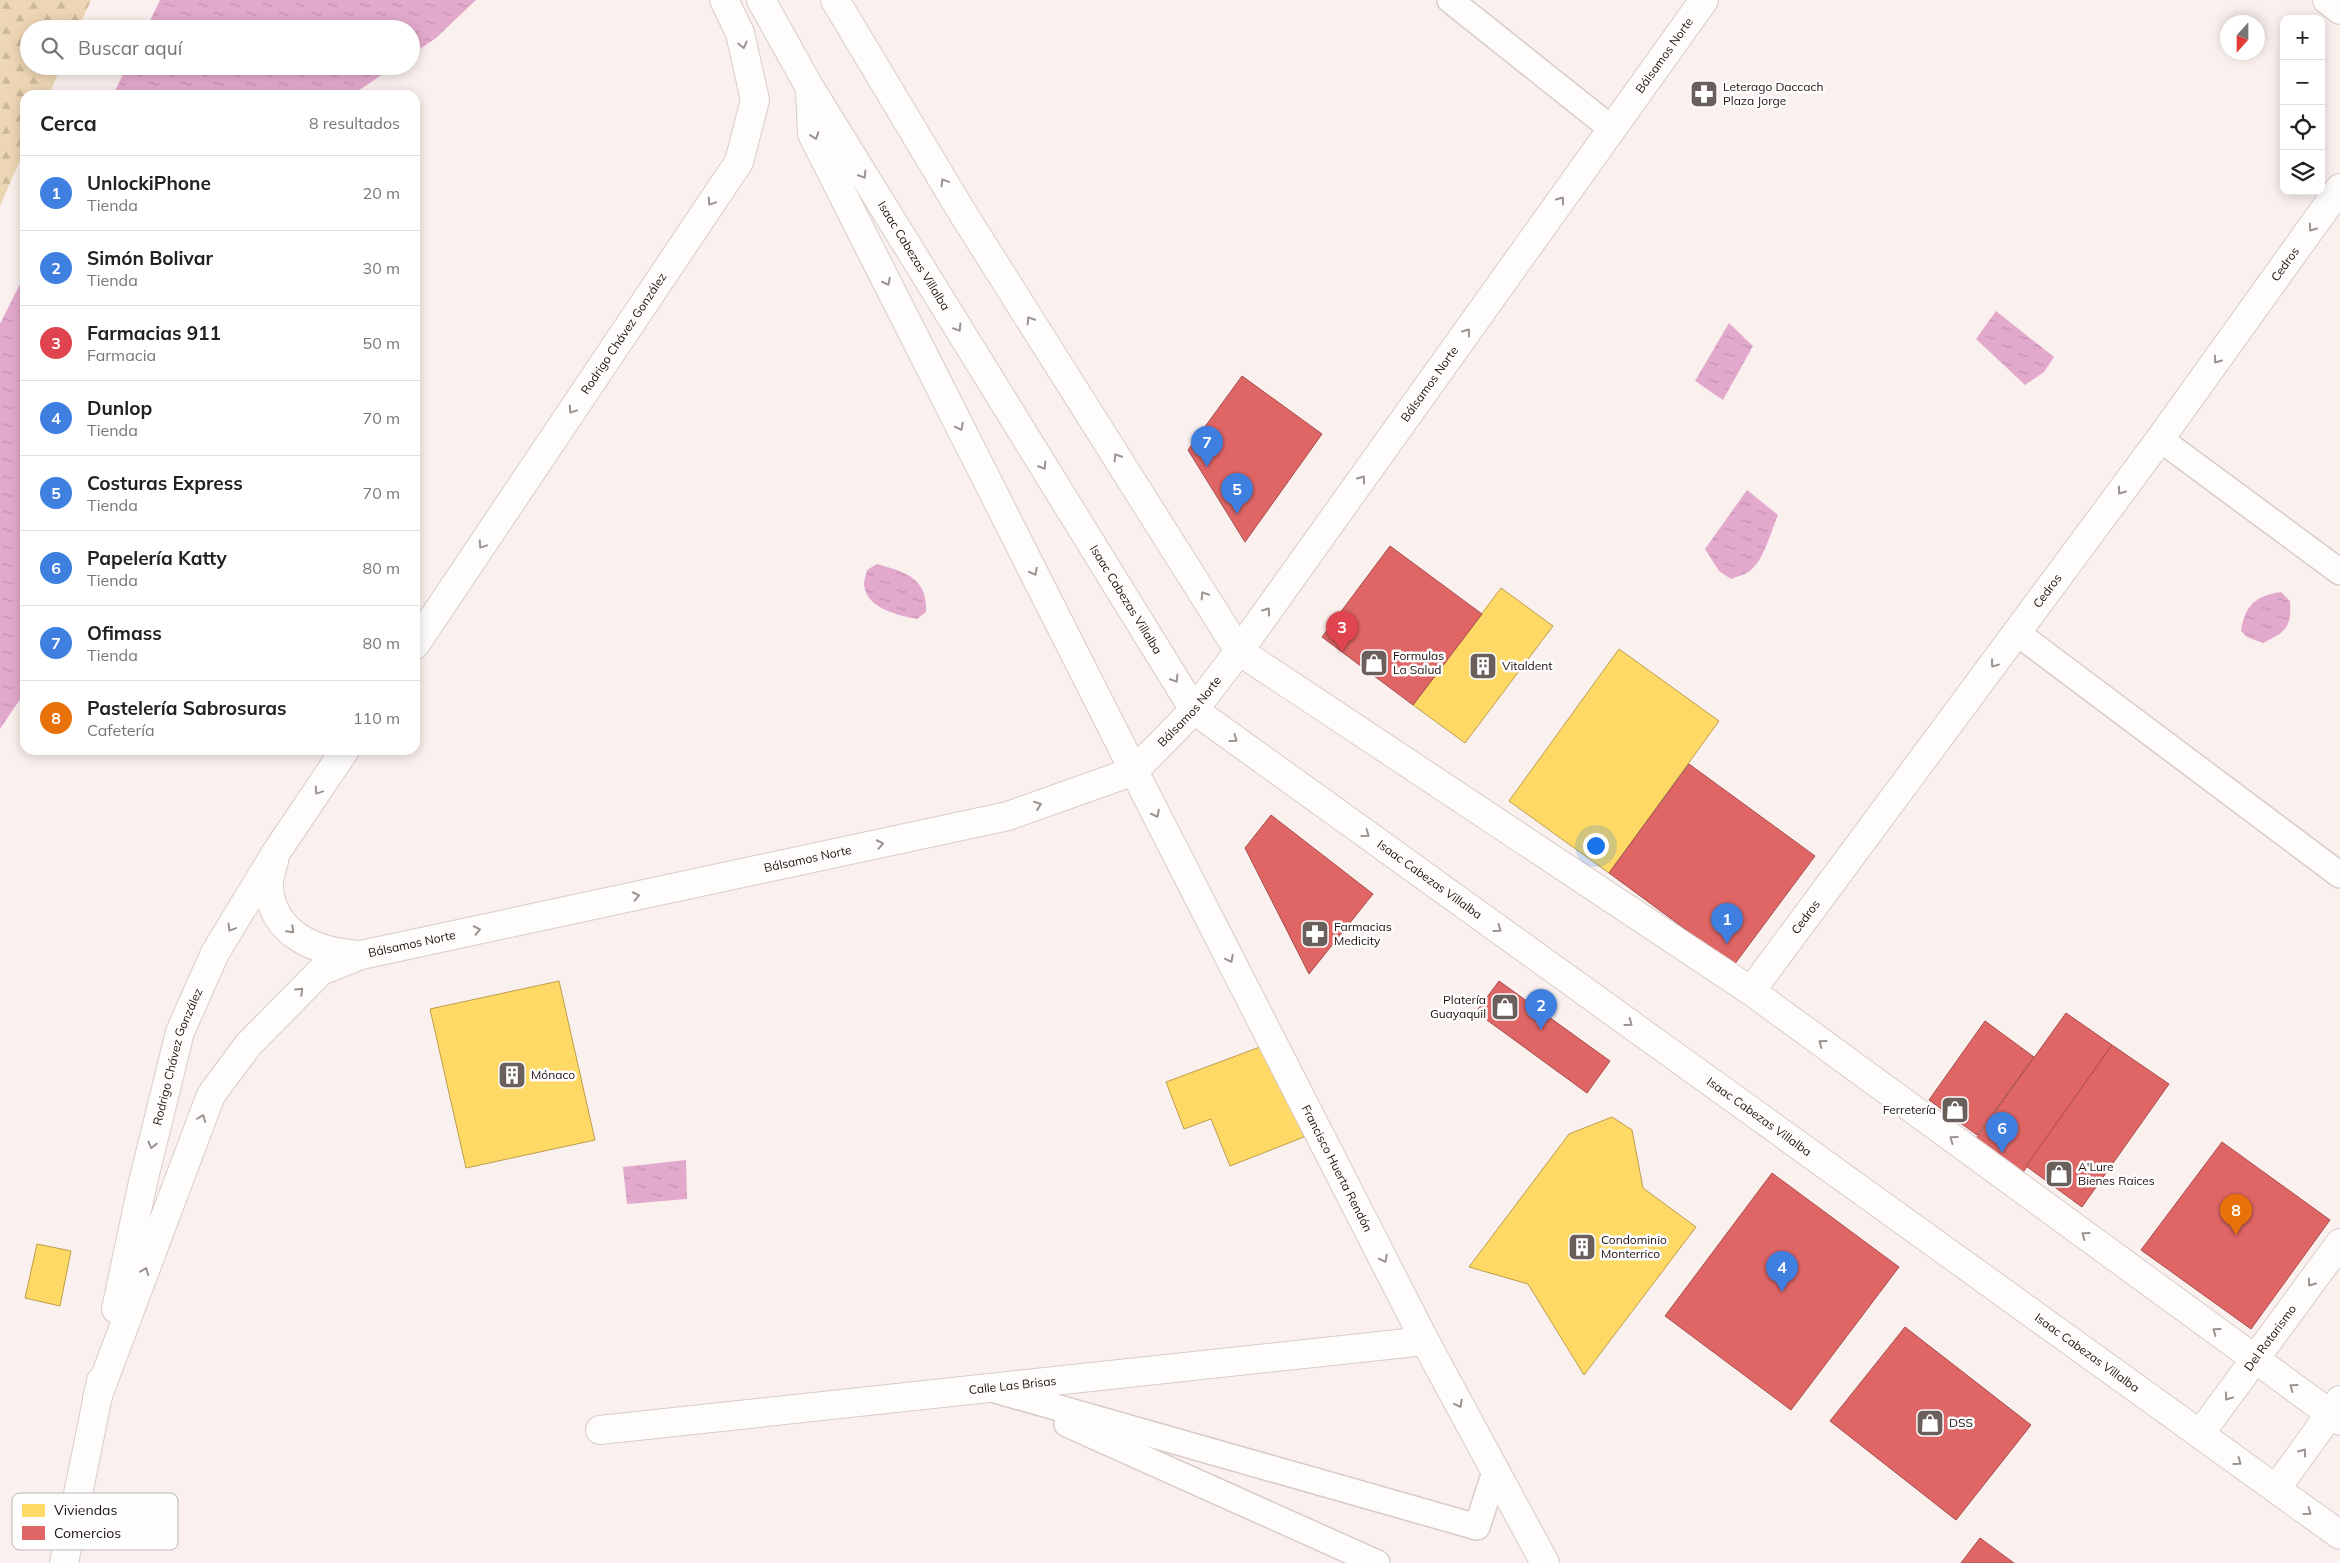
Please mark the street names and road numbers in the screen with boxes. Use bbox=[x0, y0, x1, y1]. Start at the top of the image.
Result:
street label: Bálsamos Norte bbox=[1632, 14, 1696, 96]
street label: Isaac Cabezas Villalba bbox=[875, 198, 953, 313]
street label: Cedros bbox=[2268, 244, 2302, 284]
street label: Rodrigo Chávez González bbox=[577, 270, 670, 397]
street label: Bálsamos Norte bbox=[1397, 343, 1461, 424]
street label: Isaac Cabezas Villalba bbox=[1087, 542, 1166, 657]
street label: Cedros bbox=[2030, 571, 2065, 611]
street label: Bálsamos Norte bbox=[1154, 673, 1224, 750]
street label: Isaac Cabezas Villalba bbox=[1375, 836, 1485, 922]
street label: Bálsamos Norte bbox=[763, 842, 853, 875]
street label: Cedros bbox=[1788, 897, 1823, 937]
street label: Bálsamos Norte bbox=[367, 927, 457, 960]
street label: Rodrigo Chávez González bbox=[149, 986, 206, 1127]
street label: Isaac Cabezas Villalba bbox=[1704, 1074, 1815, 1159]
street label: Francisco Huerta Rendón bbox=[1299, 1102, 1376, 1234]
street label: Del Rotarismo bbox=[2241, 1302, 2299, 1374]
street label: Isaac Cabezas Villalba bbox=[2032, 1310, 2143, 1395]
street label: Calle Las Brisas bbox=[968, 1373, 1057, 1397]

